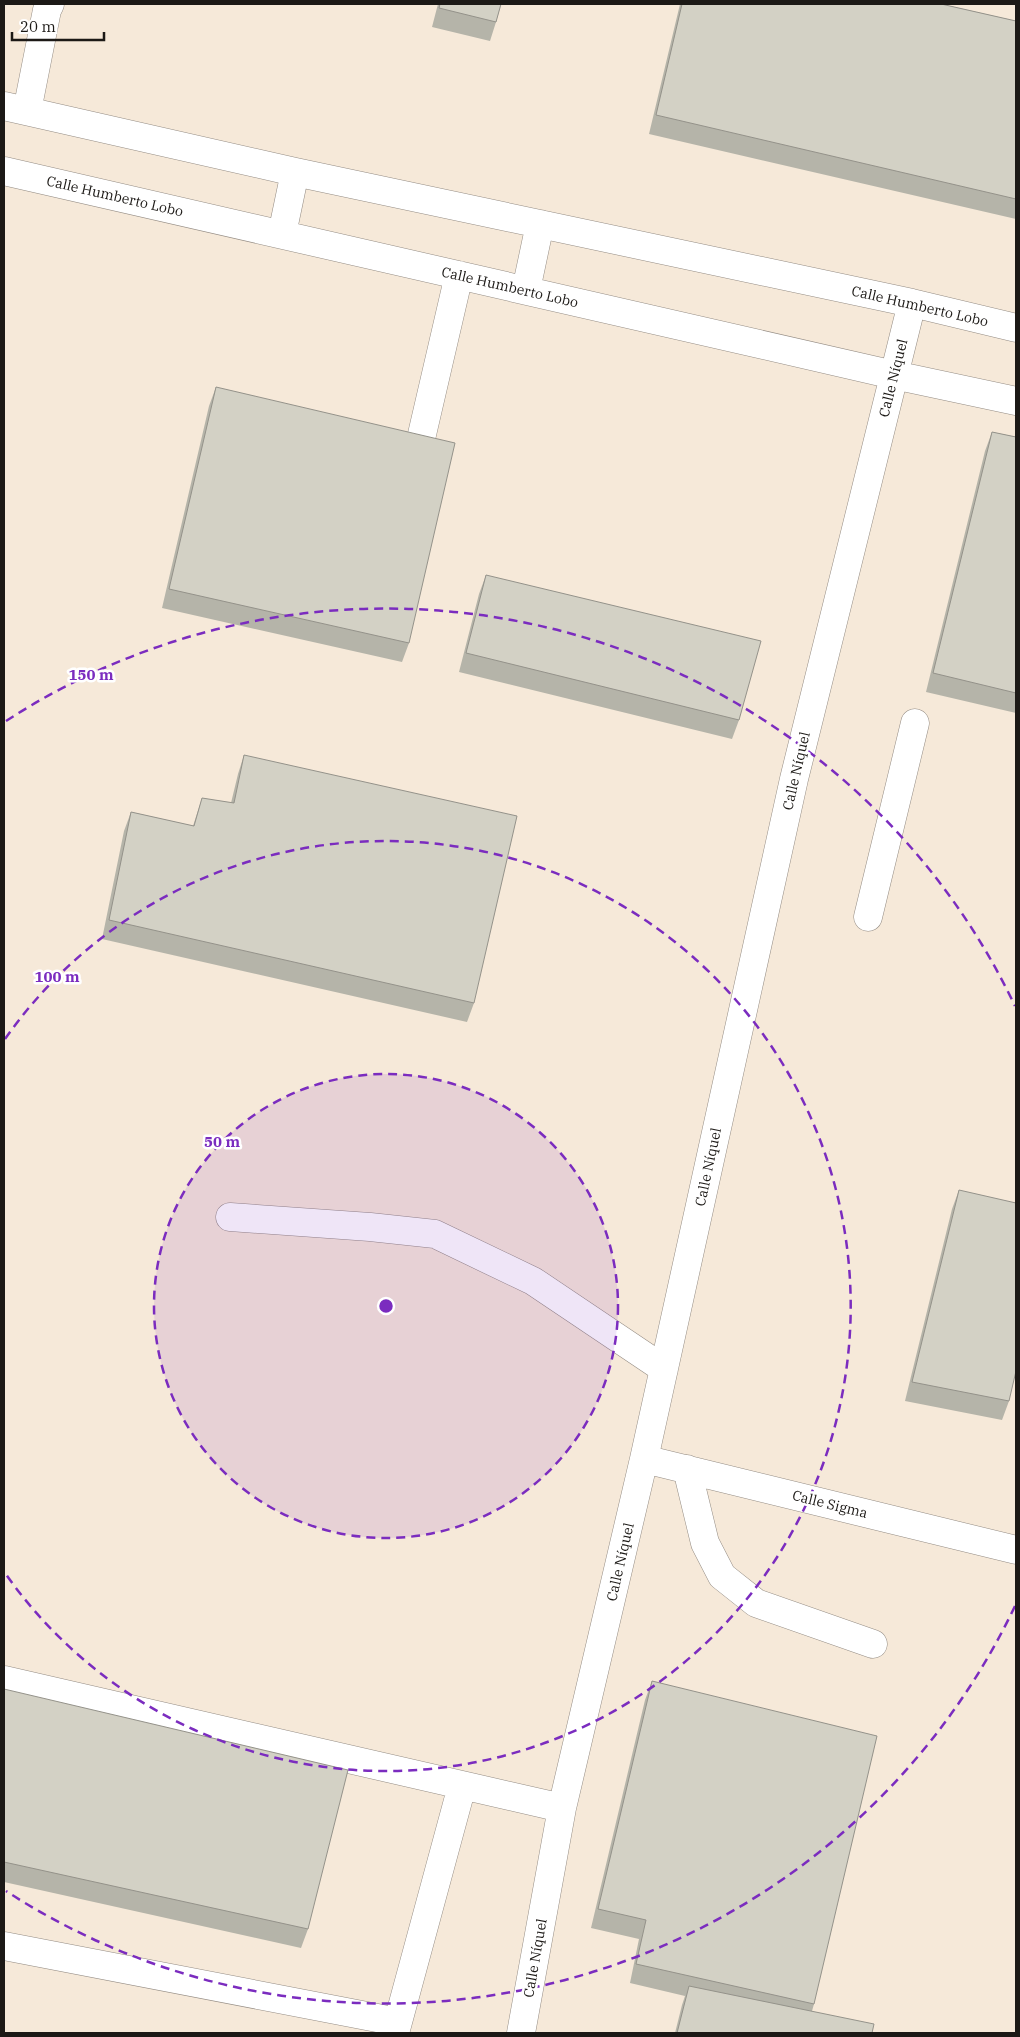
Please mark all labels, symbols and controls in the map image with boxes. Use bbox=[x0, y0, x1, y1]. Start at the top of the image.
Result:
scale bar bbox=[12, 10, 105, 42]
text: 20 m bbox=[20, 17, 56, 36]
street label: Calle Humberto Lobo bbox=[45, 172, 185, 221]
street label: Calle Humberto Lobo bbox=[440, 263, 580, 312]
street label: Calle Humberto Lobo bbox=[850, 282, 990, 331]
street label: Calle Níquel bbox=[875, 337, 911, 419]
text: 150 m bbox=[68, 665, 114, 684]
street label: Calle Níquel bbox=[778, 730, 814, 812]
text: 100 m bbox=[34, 967, 80, 986]
street label: Calle Níquel bbox=[691, 1126, 725, 1208]
text: 50 m bbox=[204, 1132, 240, 1151]
centre of rings bbox=[377, 1297, 395, 1315]
street label: Calle Sigma bbox=[790, 1486, 870, 1522]
street label: Calle Níquel bbox=[602, 1521, 638, 1603]
street label: Calle Níquel bbox=[519, 1917, 551, 1999]

